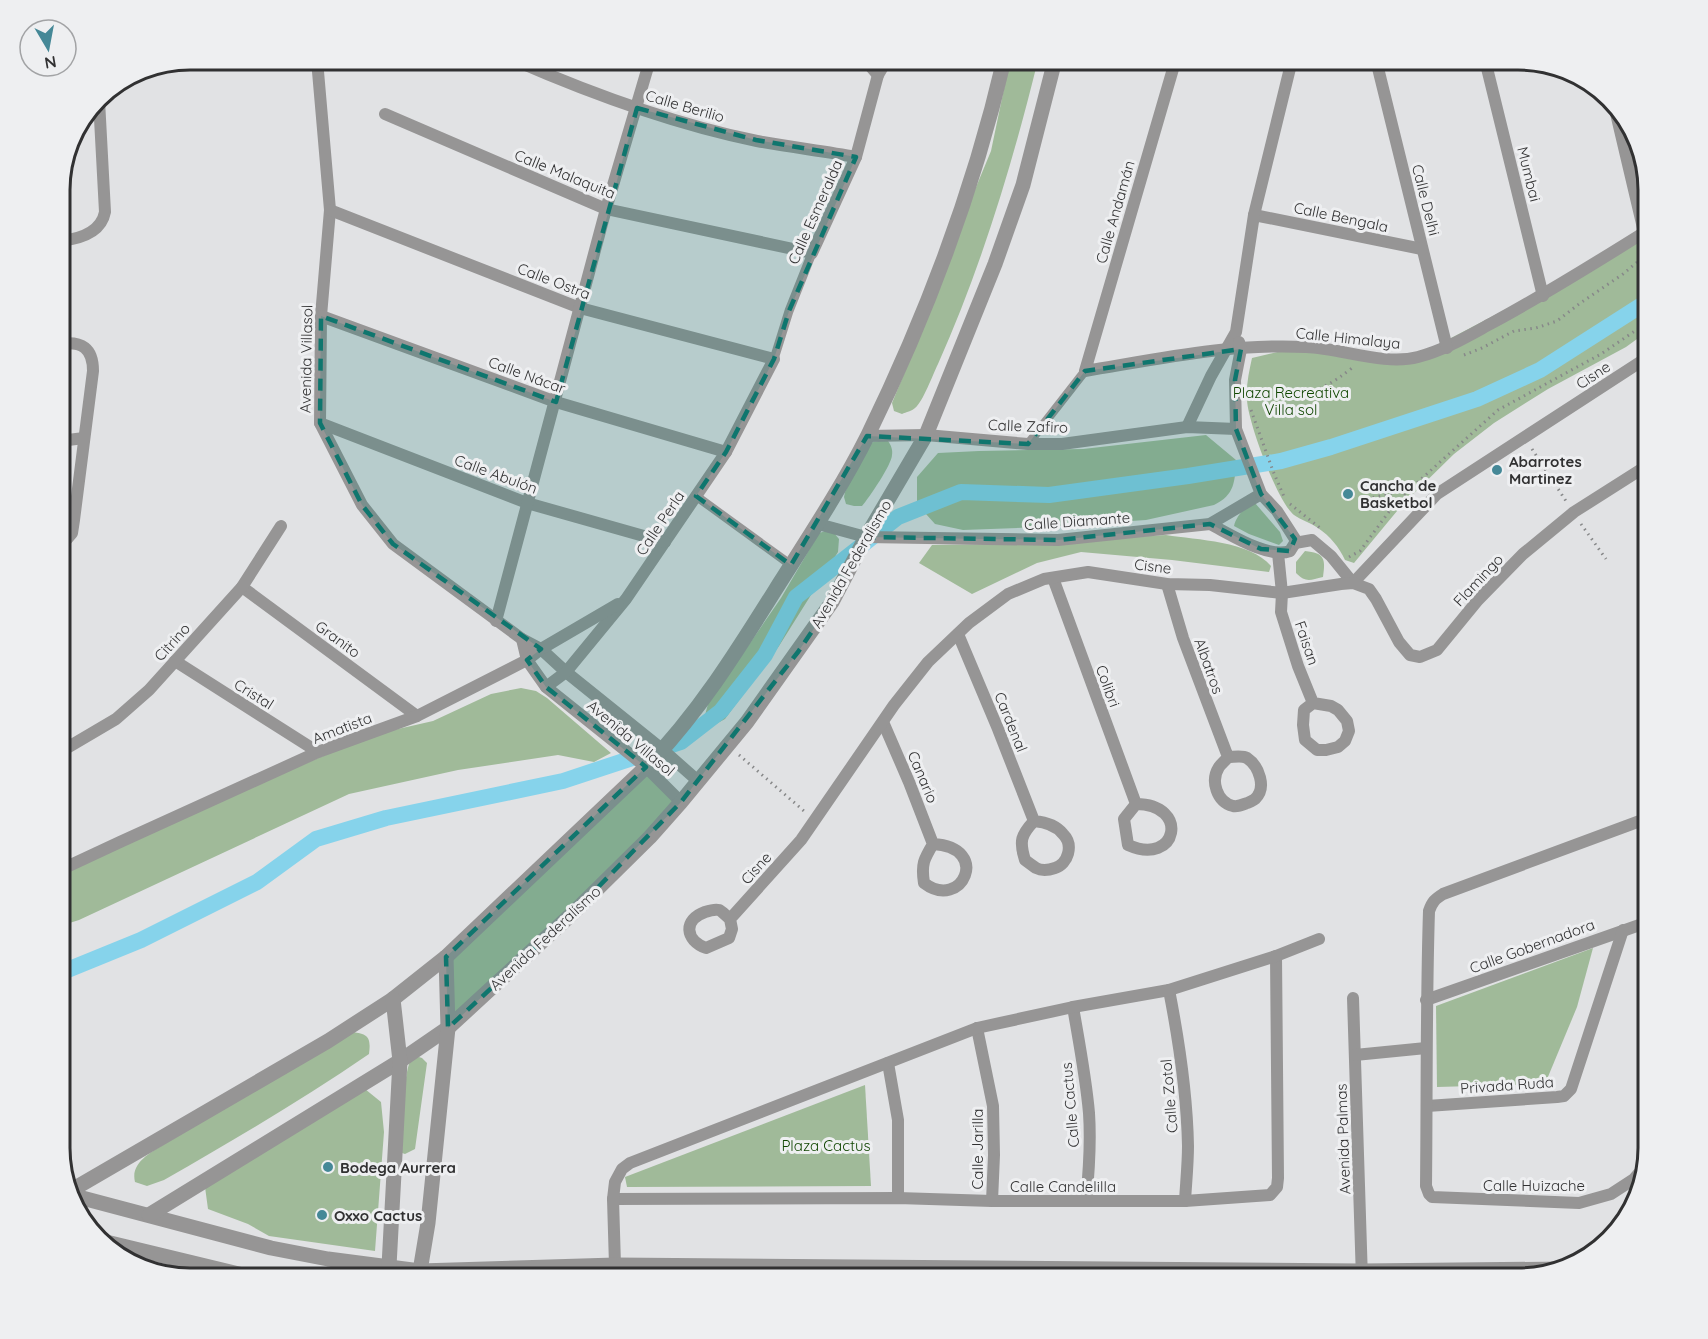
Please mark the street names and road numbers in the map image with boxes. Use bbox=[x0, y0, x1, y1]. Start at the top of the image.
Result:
street label: Calle Berilio bbox=[643, 86, 727, 126]
street label: Calle Malaquita bbox=[512, 145, 618, 203]
street label: Mumbai bbox=[1513, 145, 1545, 203]
street label: Calle Esmeralda bbox=[784, 157, 846, 267]
street label: Calle Andamán bbox=[1091, 158, 1139, 266]
street label: Calle Delhi bbox=[1408, 162, 1444, 238]
street label: Calle Bengala bbox=[1292, 198, 1390, 236]
street label: Calle Ostra bbox=[515, 258, 593, 304]
street label: Avenida Villasol bbox=[296, 305, 316, 413]
street label: Calle Himalaya bbox=[1295, 323, 1401, 353]
street label: Calle Nácar bbox=[486, 352, 568, 398]
street label: Cisne bbox=[1572, 357, 1614, 393]
street label: Calle Zafiro bbox=[988, 415, 1068, 437]
street label: Calle Abulón bbox=[452, 450, 540, 498]
street label: Calle Perla bbox=[631, 487, 689, 559]
street label: Avenida Federalismo bbox=[806, 496, 896, 632]
street label: Calle Diamante bbox=[1023, 508, 1131, 534]
street label: Flamingo bbox=[1449, 550, 1507, 610]
street label: Cisne bbox=[1133, 554, 1173, 578]
street label: Granito bbox=[312, 616, 364, 662]
street label: Faisan bbox=[1291, 618, 1323, 668]
street label: Citrino bbox=[150, 619, 194, 665]
street label: Albatros bbox=[1190, 636, 1228, 696]
street label: Colibri bbox=[1092, 662, 1124, 710]
street label: Cristal bbox=[231, 674, 277, 714]
street label: Cardenal bbox=[990, 689, 1032, 755]
street label: Avenida Villasol bbox=[583, 696, 679, 780]
street label: Amatista bbox=[310, 708, 374, 748]
street label: Canario bbox=[904, 748, 942, 806]
street label: Cisne bbox=[736, 848, 776, 888]
street label: Avenida Federalismo bbox=[485, 882, 605, 994]
street label: Calle Gobernadora bbox=[1467, 915, 1597, 977]
street label: Calle Zotol bbox=[1156, 1058, 1182, 1134]
street label: Calle Cactus bbox=[1057, 1062, 1083, 1148]
street label: Privada Ruda bbox=[1460, 1072, 1554, 1098]
street label: Avenida Palmas bbox=[1332, 1083, 1354, 1195]
street label: Calle Jarilla bbox=[968, 1109, 987, 1189]
street label: Calle Huizache bbox=[1483, 1176, 1585, 1195]
street label: Calle Candelilla bbox=[1010, 1177, 1116, 1196]

